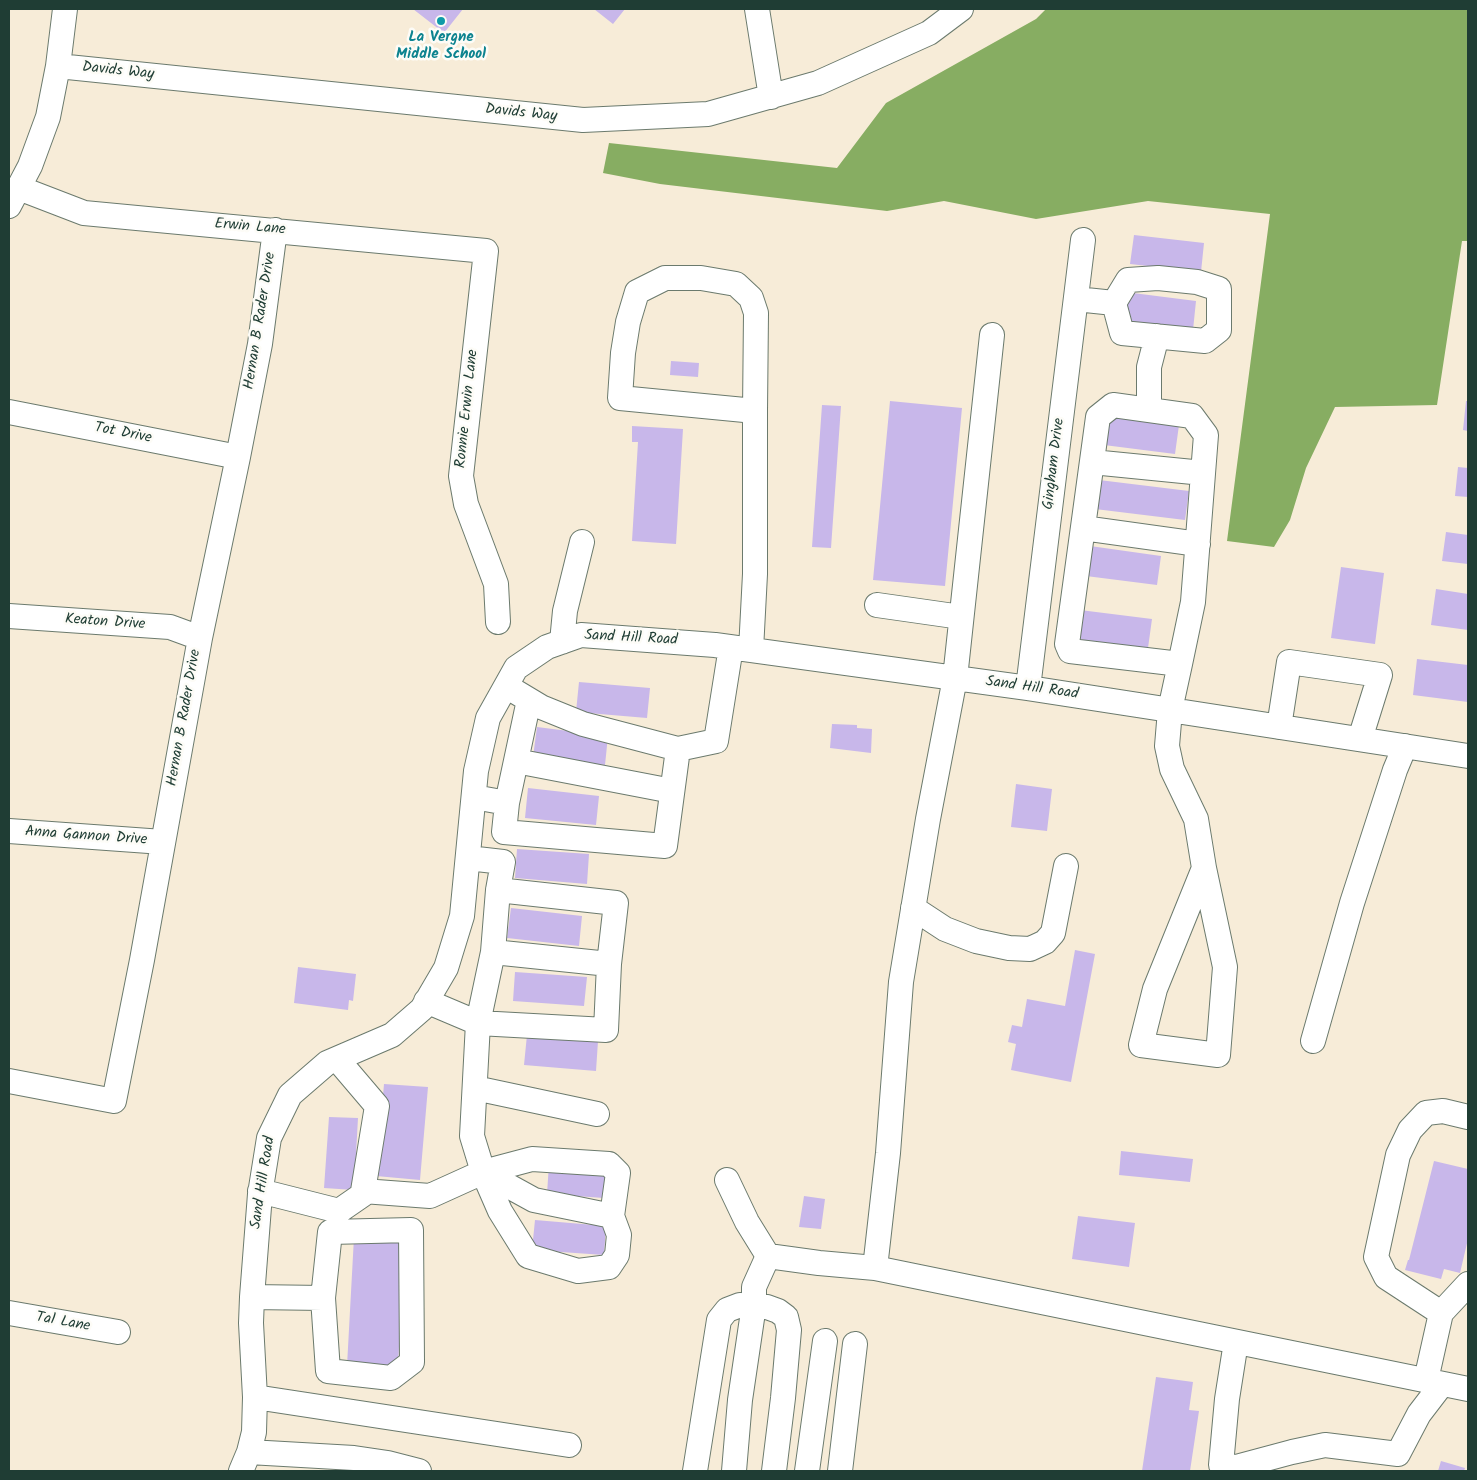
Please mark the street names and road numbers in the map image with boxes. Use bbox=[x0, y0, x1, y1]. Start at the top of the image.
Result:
street label: Davids Way bbox=[81, 59, 155, 85]
street label: Davids Way bbox=[484, 101, 558, 127]
street label: Erwin Lane bbox=[214, 216, 286, 240]
street label: Hernan B Rader Drive bbox=[241, 251, 281, 391]
street label: Ronnie Erwin Lane bbox=[453, 349, 483, 469]
street label: Gingham Drive bbox=[1040, 417, 1070, 511]
street label: Tot Drive bbox=[93, 420, 153, 448]
street label: Keaton Drive bbox=[64, 611, 146, 635]
street label: Sand Hill Road bbox=[584, 628, 678, 650]
street label: Hernan B Rader Drive bbox=[164, 648, 206, 788]
street label: Sand Hill Road bbox=[984, 674, 1080, 704]
street label: Anna Gannon Drive bbox=[24, 824, 148, 850]
street label: Sand Hill Road bbox=[248, 1135, 280, 1231]
street label: Tal Lane bbox=[34, 1309, 92, 1337]

